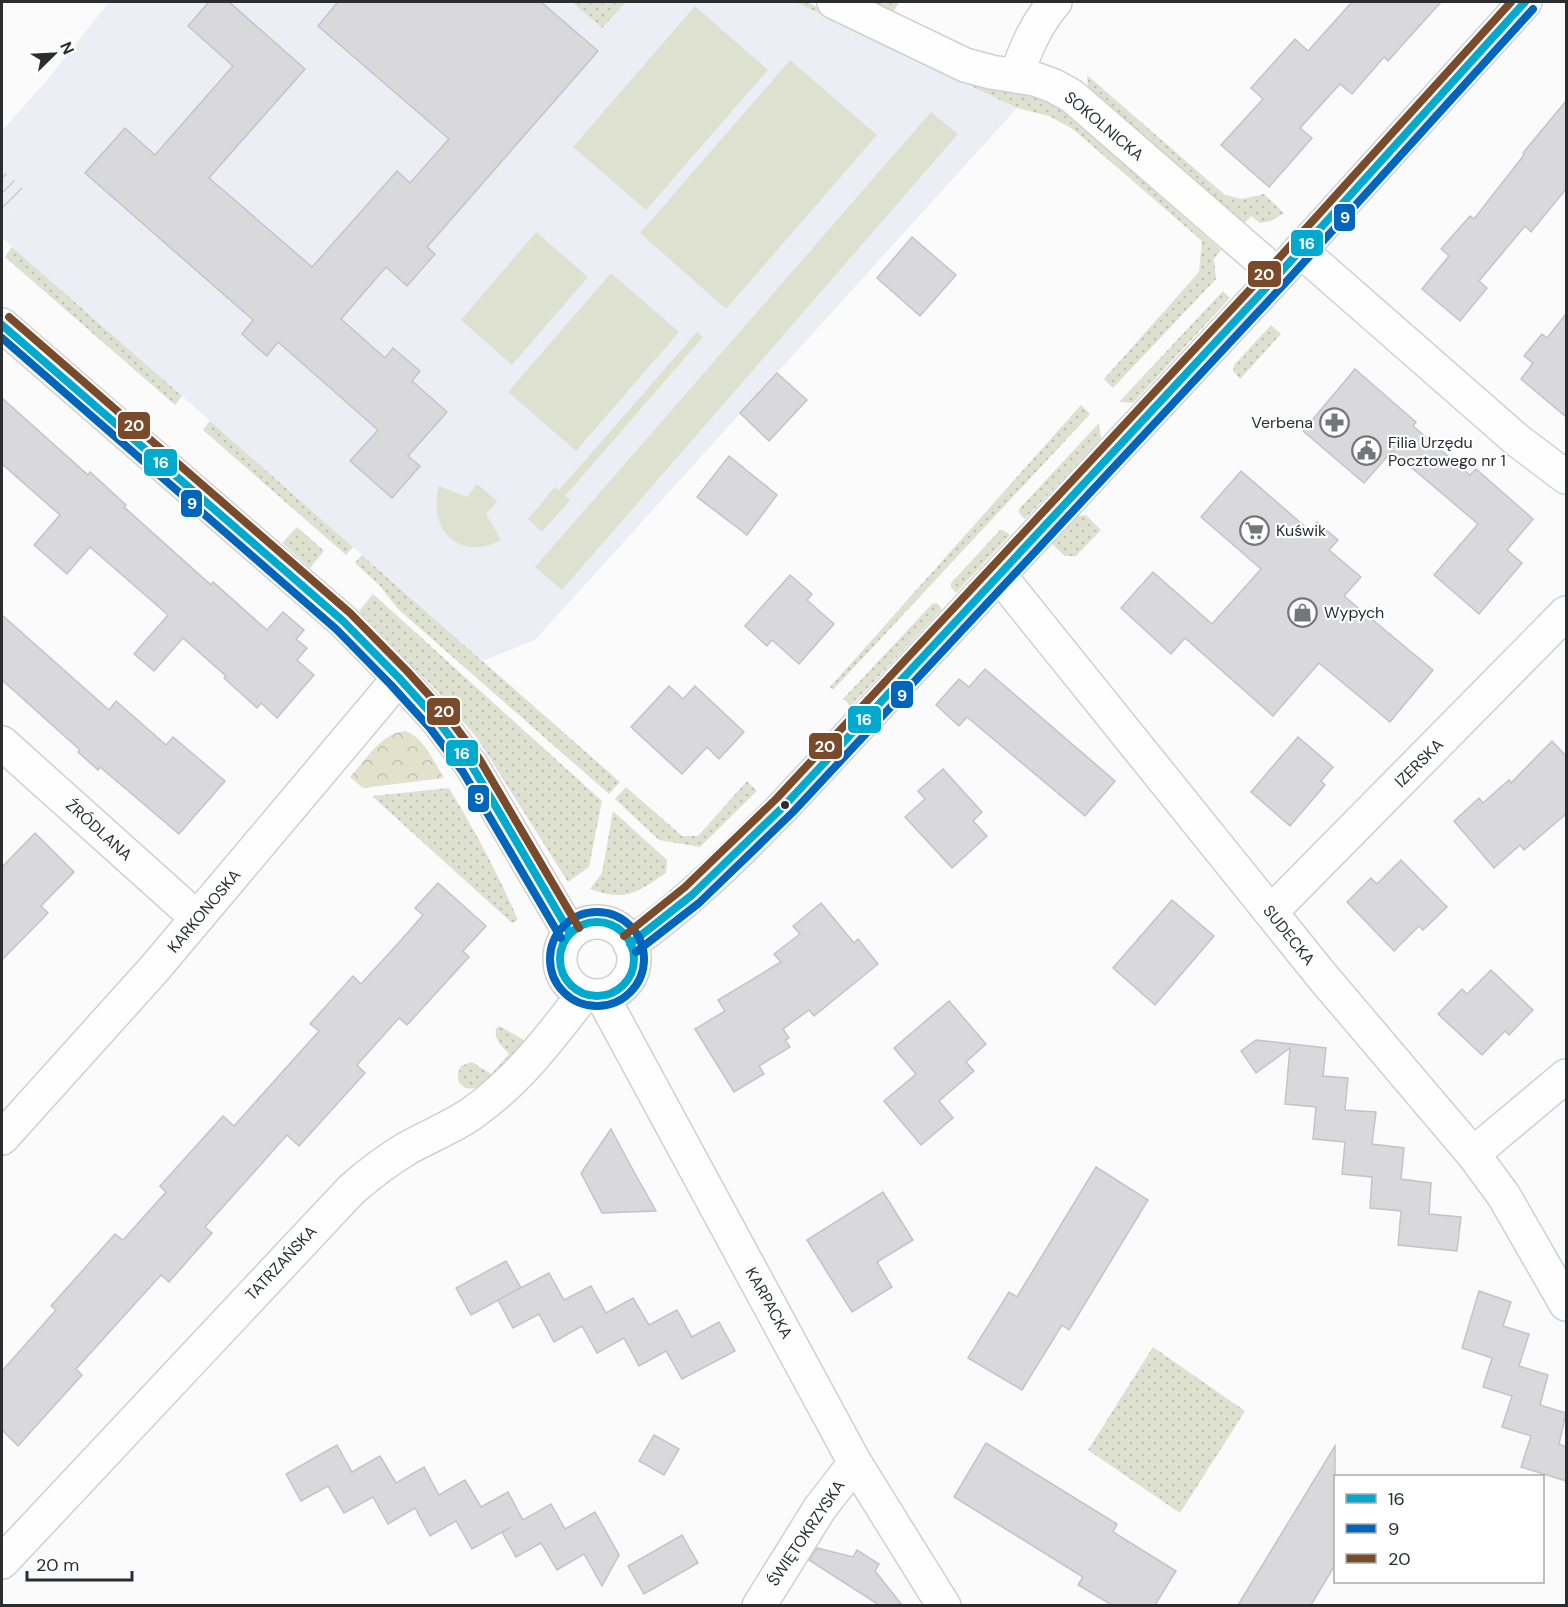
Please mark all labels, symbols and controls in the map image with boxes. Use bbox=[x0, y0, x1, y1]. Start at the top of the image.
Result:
north arrow bbox=[24, 24, 84, 84]
text: N bbox=[55, 39, 79, 58]
street label: SOKOLNICKA bbox=[1060, 87, 1148, 166]
line badge: 9 bbox=[1333, 203, 1356, 232]
text: 9 bbox=[1340, 207, 1350, 228]
line badge: 16 bbox=[1290, 229, 1324, 257]
text: 16 bbox=[1299, 233, 1315, 254]
line badge: 20 bbox=[1247, 260, 1282, 288]
text: 20 bbox=[1254, 264, 1274, 285]
pharmacy icon: Verbena bbox=[1318, 406, 1350, 438]
line badge: 20 bbox=[117, 411, 151, 440]
place label: Verbena bbox=[1251, 412, 1313, 433]
text: 20 bbox=[124, 415, 144, 436]
place label: Filia Urzędu Pocztowego nr 1 bbox=[1388, 432, 1506, 471]
public building icon: Filia Urzędu Pocztowego nr 1 bbox=[1351, 435, 1383, 467]
line badge: 16 bbox=[143, 448, 178, 477]
text: 16 bbox=[153, 452, 169, 473]
line badge: 9 bbox=[180, 489, 203, 518]
text: 9 bbox=[187, 493, 197, 514]
supermarket icon: Kuświk bbox=[1239, 514, 1271, 546]
place label: Kuświk bbox=[1276, 520, 1326, 541]
shop icon: Wypych bbox=[1287, 596, 1319, 628]
place label: Wypych bbox=[1324, 602, 1384, 623]
line badge: 9 bbox=[890, 680, 914, 709]
text: 9 bbox=[897, 685, 907, 706]
line badge: 20 bbox=[426, 697, 461, 726]
text: 20 bbox=[434, 701, 454, 722]
line badge: 16 bbox=[847, 705, 882, 734]
text: 16 bbox=[856, 709, 872, 730]
line badge: 20 bbox=[808, 732, 843, 760]
street label: IZERSKA bbox=[1390, 734, 1448, 792]
text: 20 bbox=[815, 736, 835, 757]
line badge: 16 bbox=[445, 739, 479, 767]
text: 16 bbox=[454, 743, 470, 764]
line badge: 9 bbox=[467, 784, 490, 813]
text: 9 bbox=[474, 788, 484, 809]
street label: ŹRÓDLANA bbox=[61, 795, 137, 866]
unlabelled marker bbox=[779, 799, 791, 811]
street label: KARKONOSKA bbox=[163, 864, 245, 957]
street label: SUDECKA bbox=[1258, 901, 1320, 970]
street label: TATRZAŃSKA bbox=[241, 1221, 321, 1305]
street label: KARPACKA bbox=[741, 1263, 797, 1343]
legend bbox=[1334, 1475, 1544, 1583]
street label: ŚWIĘTOKRZYSKA bbox=[763, 1476, 849, 1590]
text: 16 bbox=[1388, 1487, 1405, 1511]
text: 9 bbox=[1388, 1517, 1399, 1541]
scale bar bbox=[27, 1544, 132, 1582]
text: 20 bbox=[1388, 1547, 1411, 1571]
text: 20 m bbox=[36, 1553, 79, 1577]

